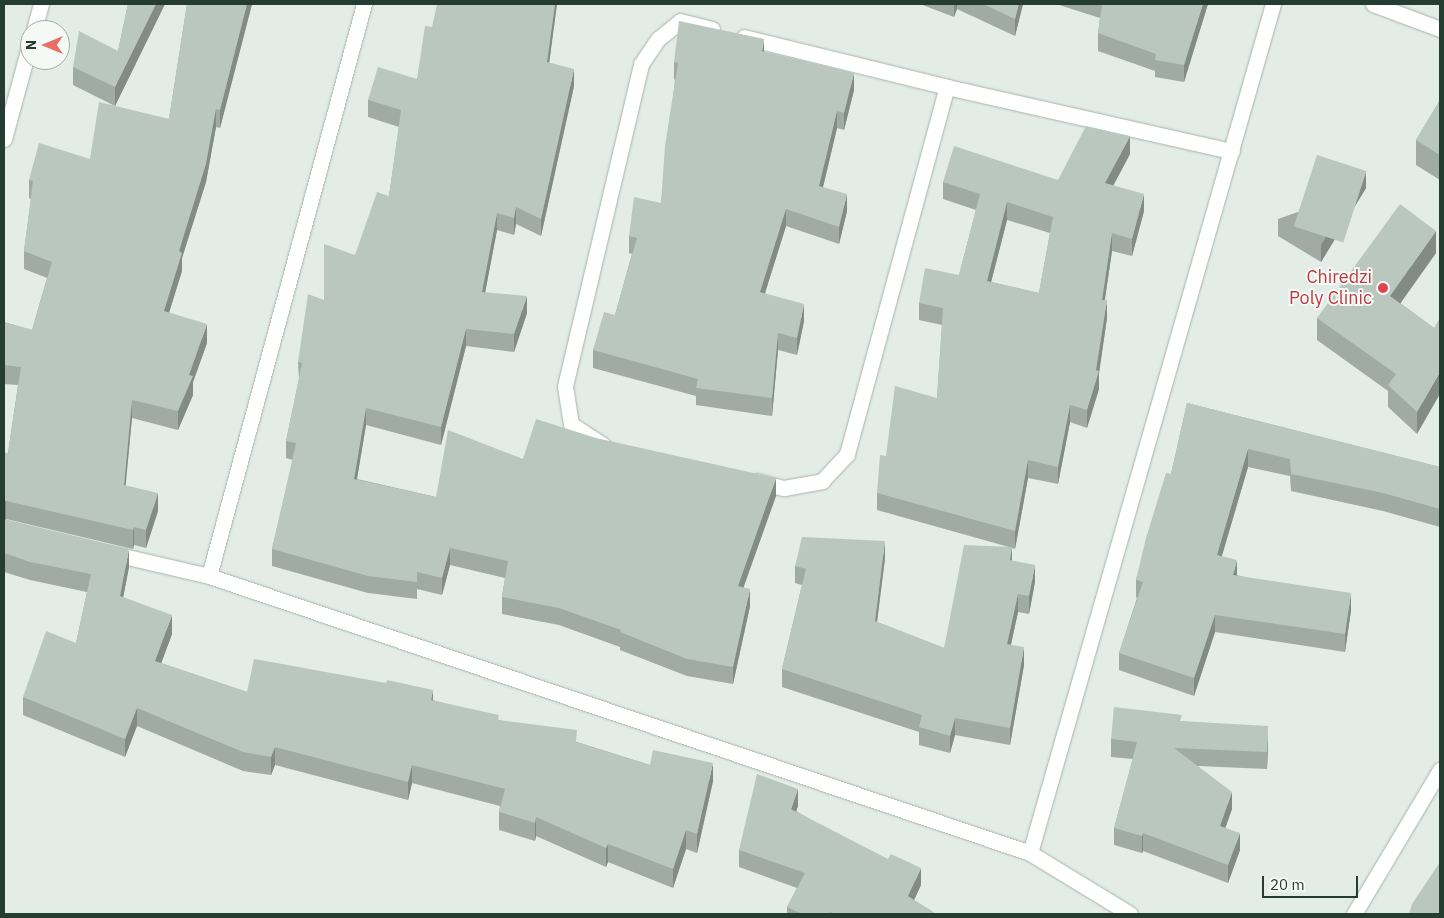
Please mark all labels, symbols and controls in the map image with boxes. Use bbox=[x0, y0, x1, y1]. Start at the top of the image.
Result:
north arrow bbox=[20, 20, 70, 70]
text: N bbox=[22, 40, 40, 50]
place label: Chiredzi Poly Clinic bbox=[1289, 267, 1372, 310]
marker: Chiredzi Poly Clinic bbox=[1376, 281, 1390, 295]
scale bar bbox=[1264, 866, 1360, 898]
text: 20 m bbox=[1270, 875, 1305, 894]

